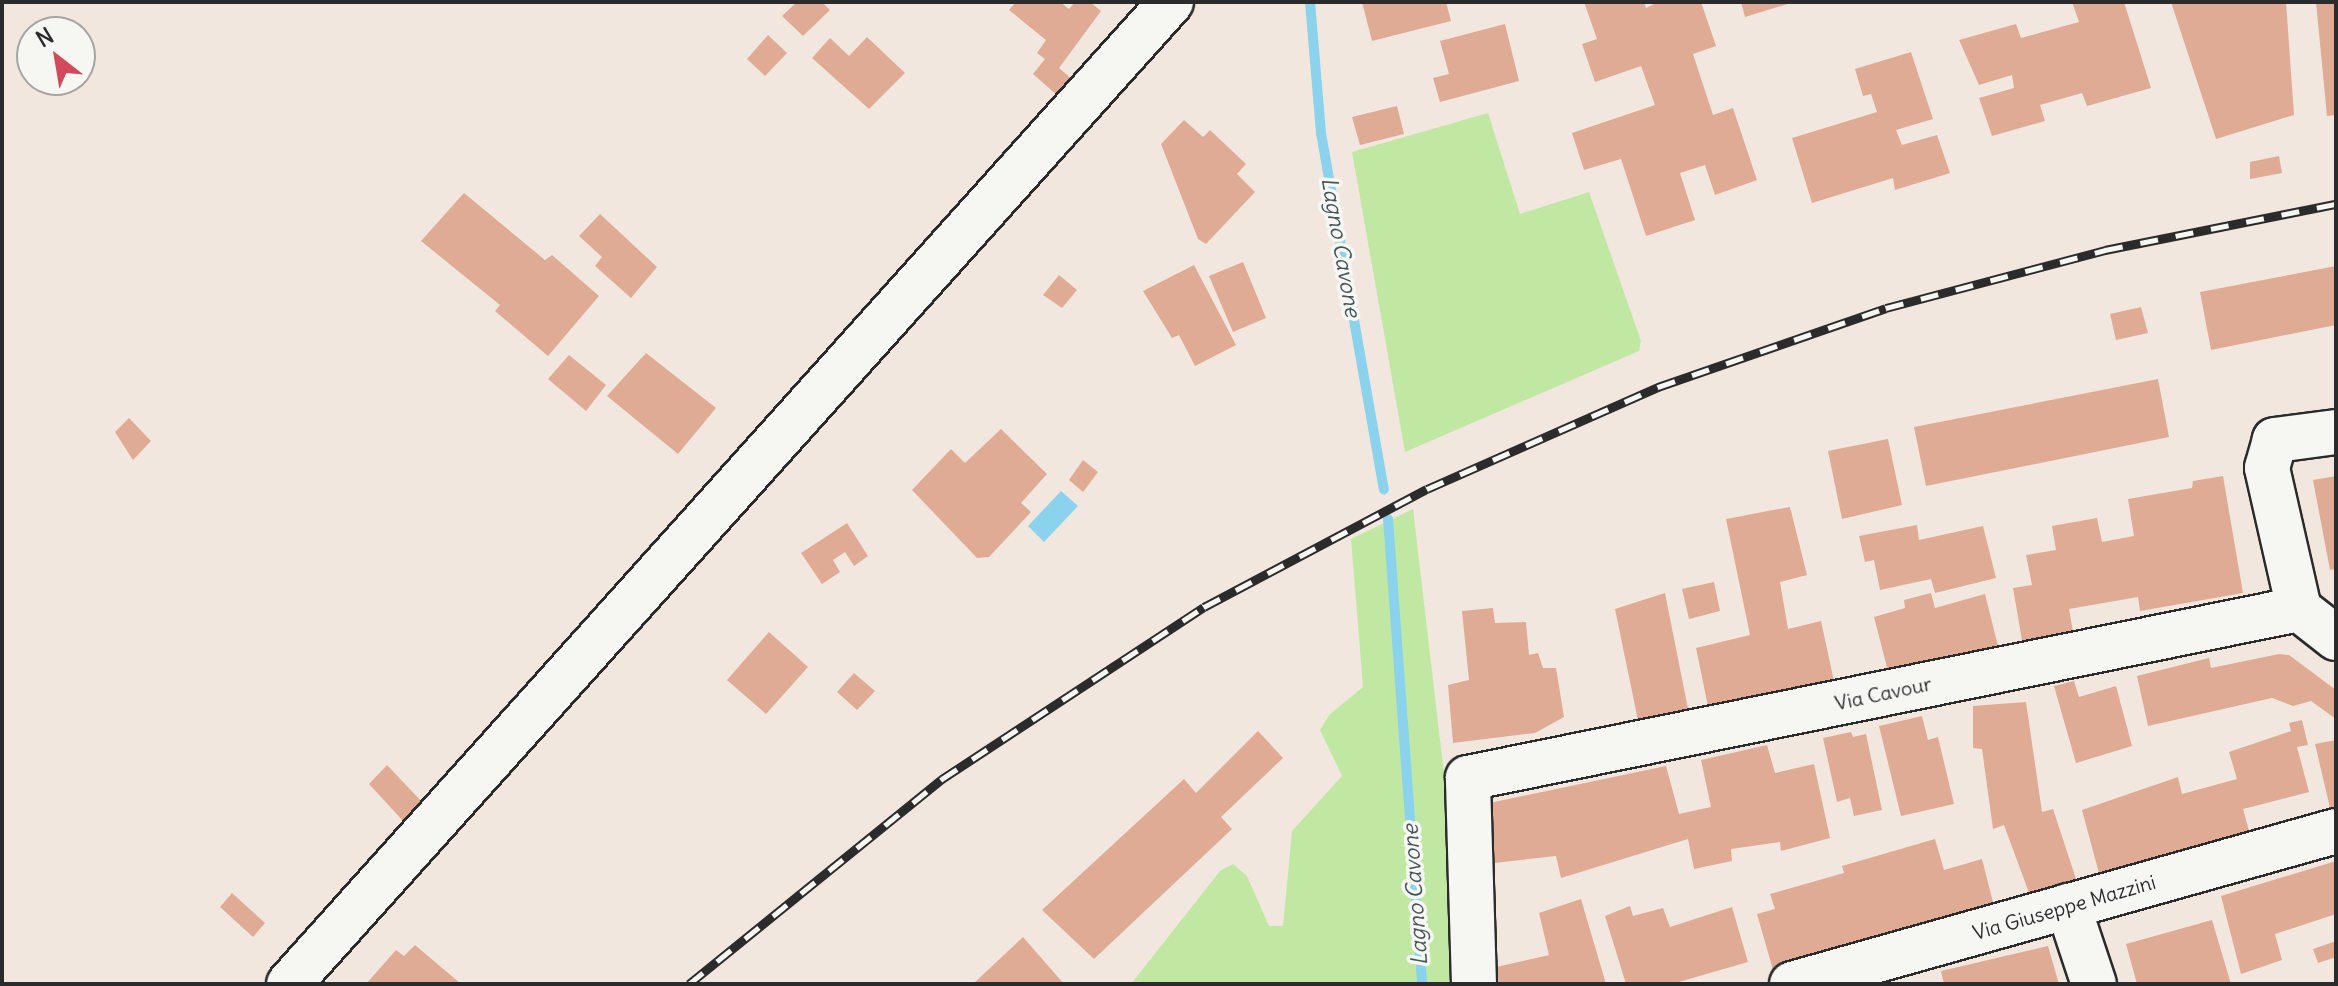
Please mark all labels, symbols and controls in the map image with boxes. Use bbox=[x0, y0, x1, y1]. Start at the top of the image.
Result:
north arrow bbox=[16, 16, 96, 96]
text: N bbox=[31, 21, 58, 53]
water label: Lagno Cavone bbox=[1316, 175, 1366, 319]
street label: Via Cavour bbox=[1832, 671, 1934, 715]
water label: Lagno Cavone bbox=[1397, 824, 1433, 966]
street label: Via Giuseppe Mazzini bbox=[1970, 869, 2158, 945]

